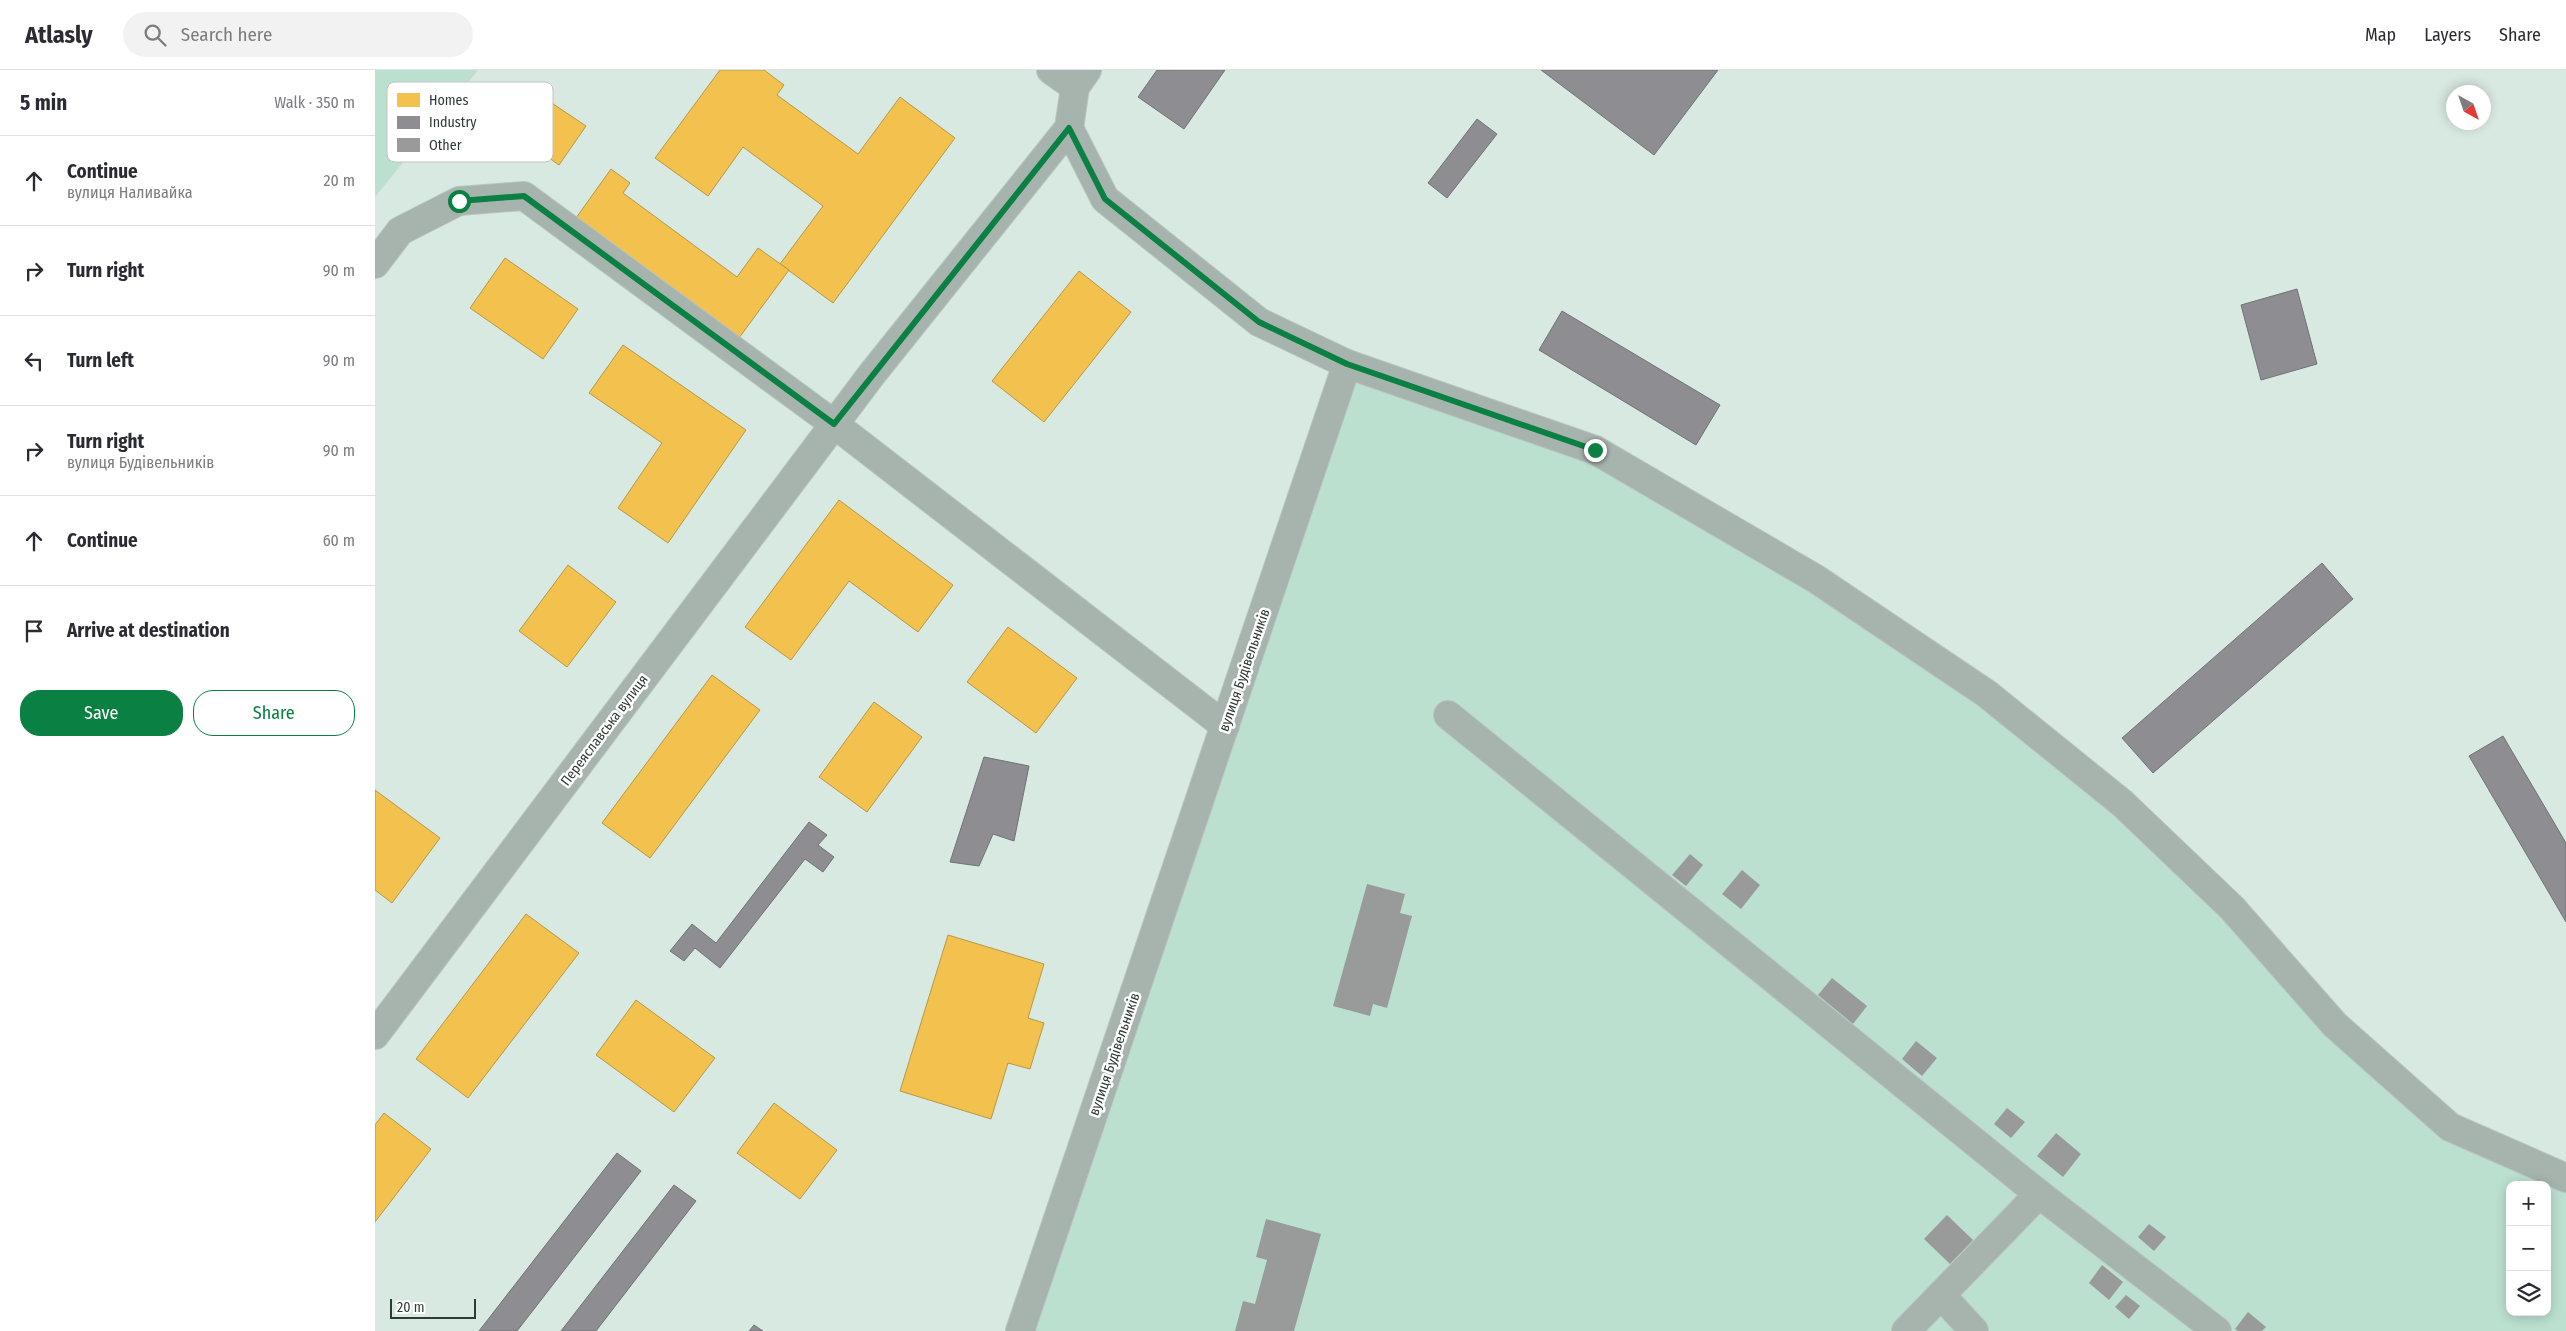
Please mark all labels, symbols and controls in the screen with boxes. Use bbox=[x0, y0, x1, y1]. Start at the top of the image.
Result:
search box bbox=[123, 12, 473, 57]
text: Atlasly bbox=[25, 21, 93, 49]
icon: search bbox=[141, 21, 169, 49]
text: Search here bbox=[181, 23, 272, 46]
text: Map bbox=[2365, 24, 2396, 46]
text: Layers bbox=[2424, 24, 2471, 46]
text: Share bbox=[2499, 24, 2541, 46]
legend bbox=[387, 82, 553, 162]
north arrow bbox=[2446, 85, 2491, 130]
text: 5 min bbox=[20, 90, 67, 116]
text: Homes bbox=[429, 92, 469, 109]
text: Walk · 350 m bbox=[274, 93, 355, 112]
text: Industry bbox=[429, 114, 477, 131]
text: Other bbox=[429, 137, 462, 154]
text: Continue bbox=[67, 160, 138, 183]
icon: ahead bbox=[20, 167, 48, 195]
text: 20 m bbox=[324, 171, 355, 190]
text: вулиця Наливайка bbox=[67, 183, 193, 202]
route start bbox=[448, 190, 471, 213]
icon: right bbox=[20, 257, 48, 285]
text: Turn right bbox=[67, 259, 144, 282]
text: 90 m bbox=[323, 261, 355, 280]
icon: left bbox=[20, 347, 48, 375]
text: Turn left bbox=[67, 349, 134, 372]
text: 90 m bbox=[323, 351, 355, 370]
text: Turn right bbox=[67, 430, 144, 453]
icon: right bbox=[20, 437, 48, 465]
route end bbox=[1584, 439, 1607, 462]
text: 90 m bbox=[323, 441, 355, 460]
text: вулиця Будівельників bbox=[67, 453, 214, 472]
icon: ahead bbox=[20, 527, 48, 555]
text: Continue bbox=[67, 529, 138, 552]
text: 60 m bbox=[323, 531, 355, 550]
street label: вулиця Будівельників bbox=[1215, 606, 1273, 734]
icon: arrive bbox=[20, 617, 48, 645]
text: Arrive at destination bbox=[67, 619, 230, 642]
street label: Переяславська вулиця bbox=[557, 671, 652, 789]
button: Save bbox=[20, 690, 183, 736]
button: Share bbox=[193, 690, 355, 736]
street label: вулиця Будівельників bbox=[1085, 990, 1143, 1118]
map controls bbox=[2506, 1181, 2551, 1316]
button: + bbox=[2506, 1181, 2551, 1226]
button: − bbox=[2506, 1226, 2551, 1271]
button: layers bbox=[2506, 1271, 2551, 1316]
scale bar bbox=[390, 1296, 476, 1319]
text: 20 m bbox=[397, 1299, 425, 1316]

